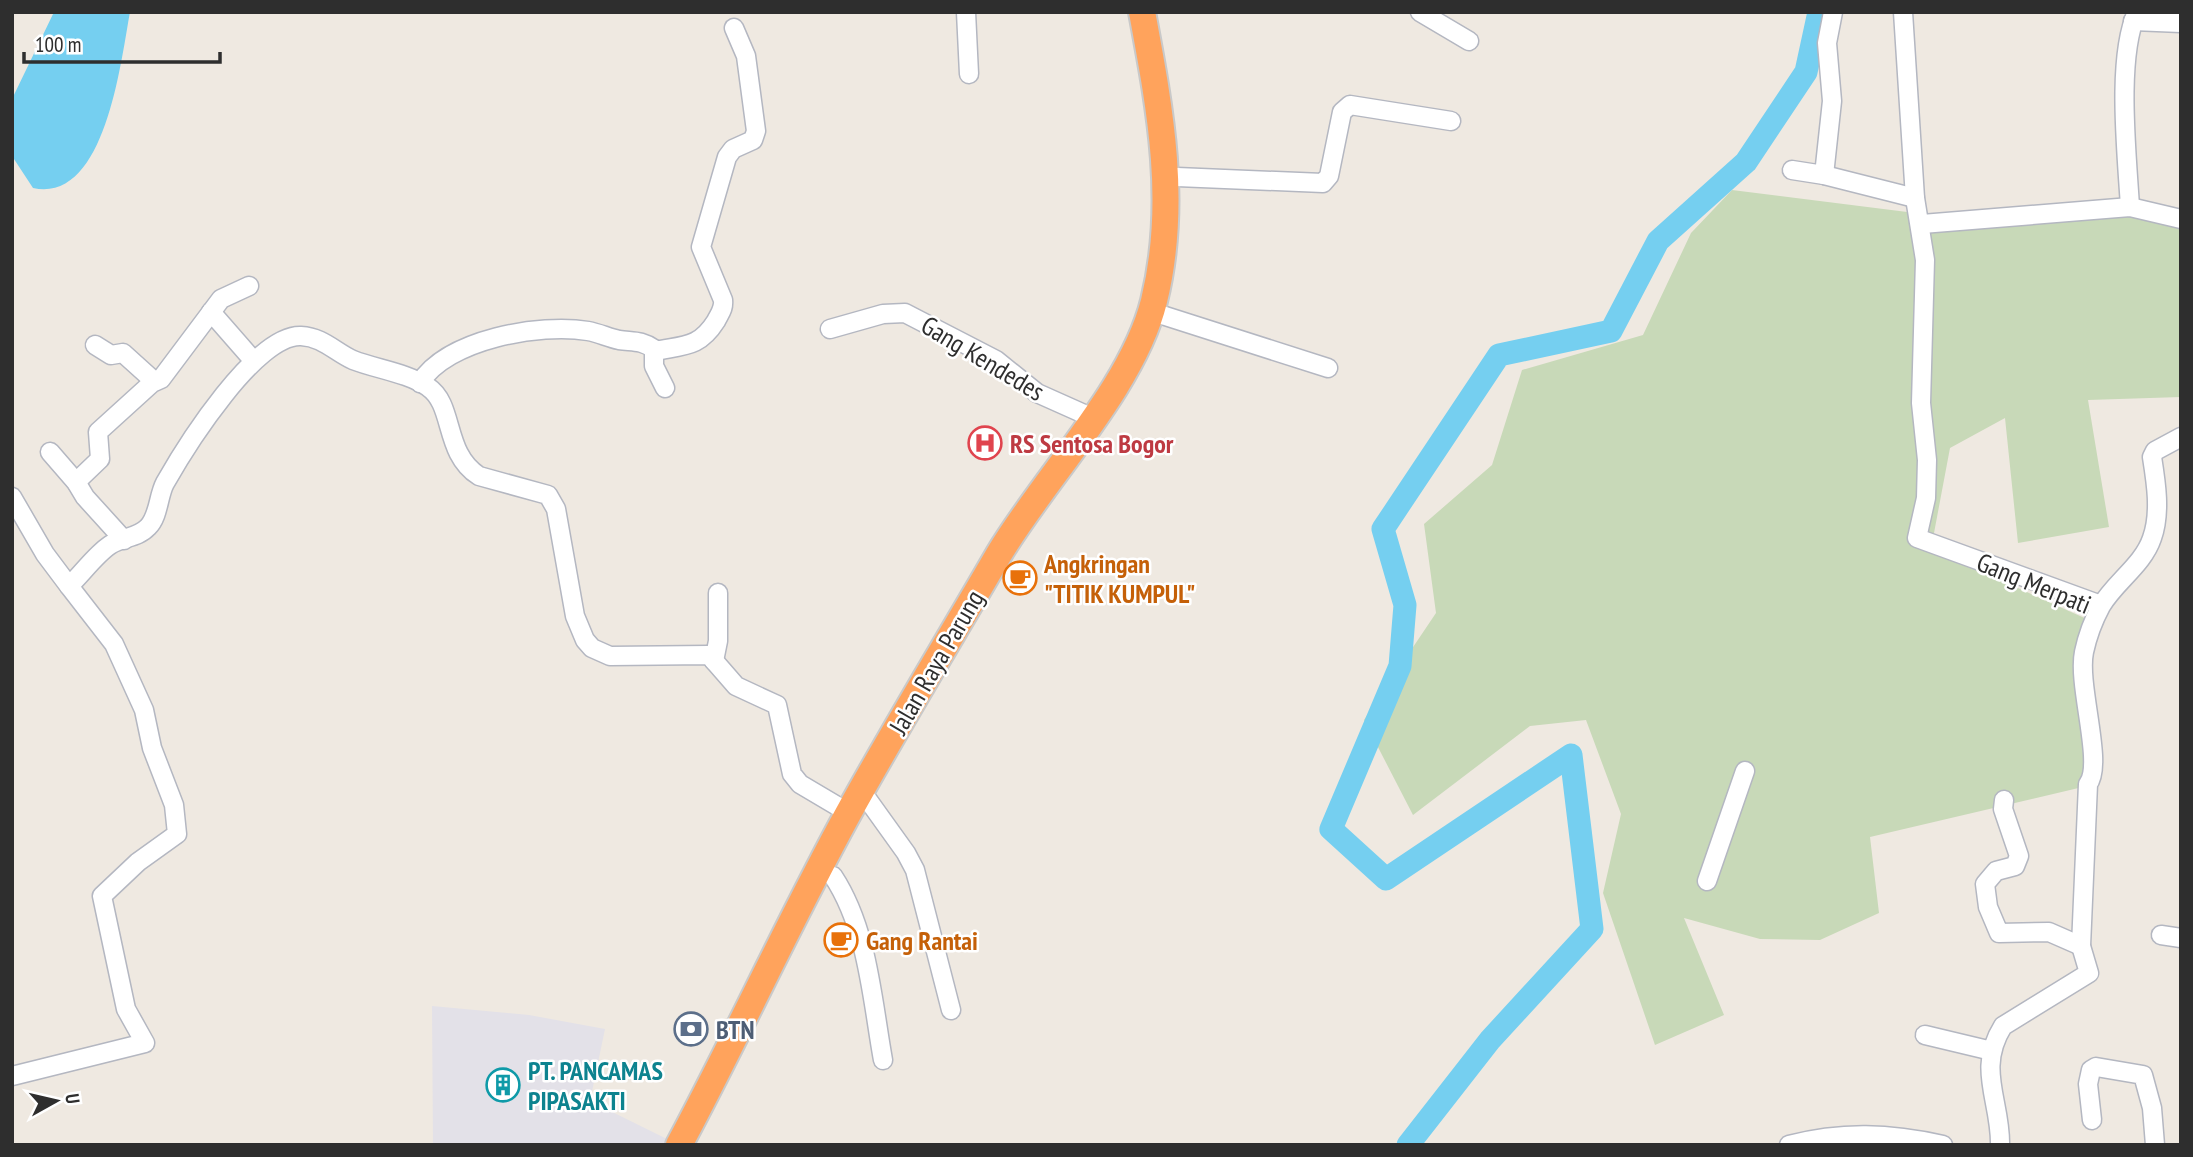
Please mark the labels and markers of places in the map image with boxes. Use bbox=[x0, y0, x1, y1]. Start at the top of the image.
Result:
hospital icon: RS Sentosa Bogor bbox=[966, 424, 1004, 462]
place label: RS Sentosa Bogor bbox=[1010, 427, 1174, 460]
place label: Angkringan "TITIK KUMPUL" bbox=[1043, 547, 1195, 610]
cafe icon: Angkringan "TITIK KUMPUL" bbox=[1001, 559, 1039, 597]
cafe icon: Gang Rantai bbox=[822, 921, 860, 959]
place label: Gang Rantai bbox=[866, 924, 978, 957]
bank icon: BTN bbox=[672, 1010, 710, 1048]
place label: BTN bbox=[716, 1013, 754, 1046]
place label: PT. PANCAMAS PIPASAKTI bbox=[528, 1054, 663, 1117]
building icon: PT. PANCAMAS PIPASAKTI bbox=[484, 1066, 522, 1104]

